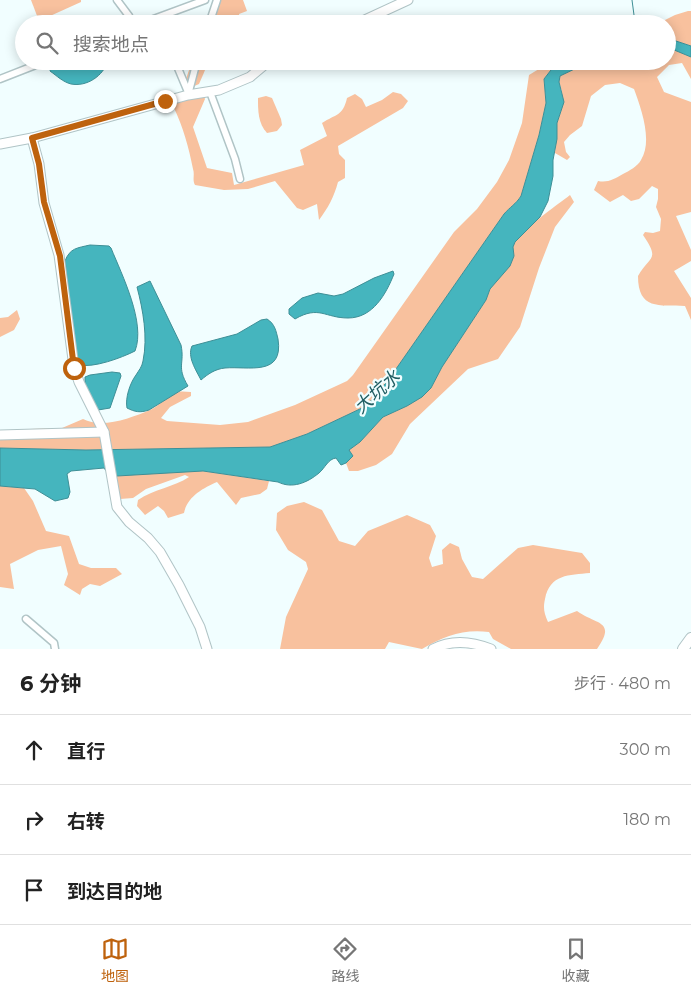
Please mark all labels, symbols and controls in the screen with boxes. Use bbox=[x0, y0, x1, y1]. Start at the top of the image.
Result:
search box bbox=[15, 15, 676, 70]
icon: search bbox=[33, 29, 61, 57]
text: 搜索地点 bbox=[73, 33, 149, 56]
route end bbox=[154, 90, 177, 113]
route start bbox=[63, 357, 86, 380]
water label: 大坑水 bbox=[350, 365, 405, 418]
text: 6 分钟 bbox=[20, 671, 81, 696]
text: 步行 · 480 m bbox=[574, 674, 671, 693]
icon: ahead bbox=[20, 736, 48, 764]
text: 直行 bbox=[67, 740, 105, 763]
text: 300 m bbox=[620, 740, 671, 759]
icon: right bbox=[20, 806, 48, 834]
text: 右转 bbox=[67, 810, 105, 833]
text: 180 m bbox=[623, 810, 671, 829]
icon: arrive bbox=[20, 876, 48, 904]
text: 到达目的地 bbox=[67, 880, 162, 903]
tab: 地图 bbox=[101, 935, 129, 985]
tab: 路线 bbox=[331, 935, 359, 985]
tab: 收藏 bbox=[562, 935, 590, 985]

